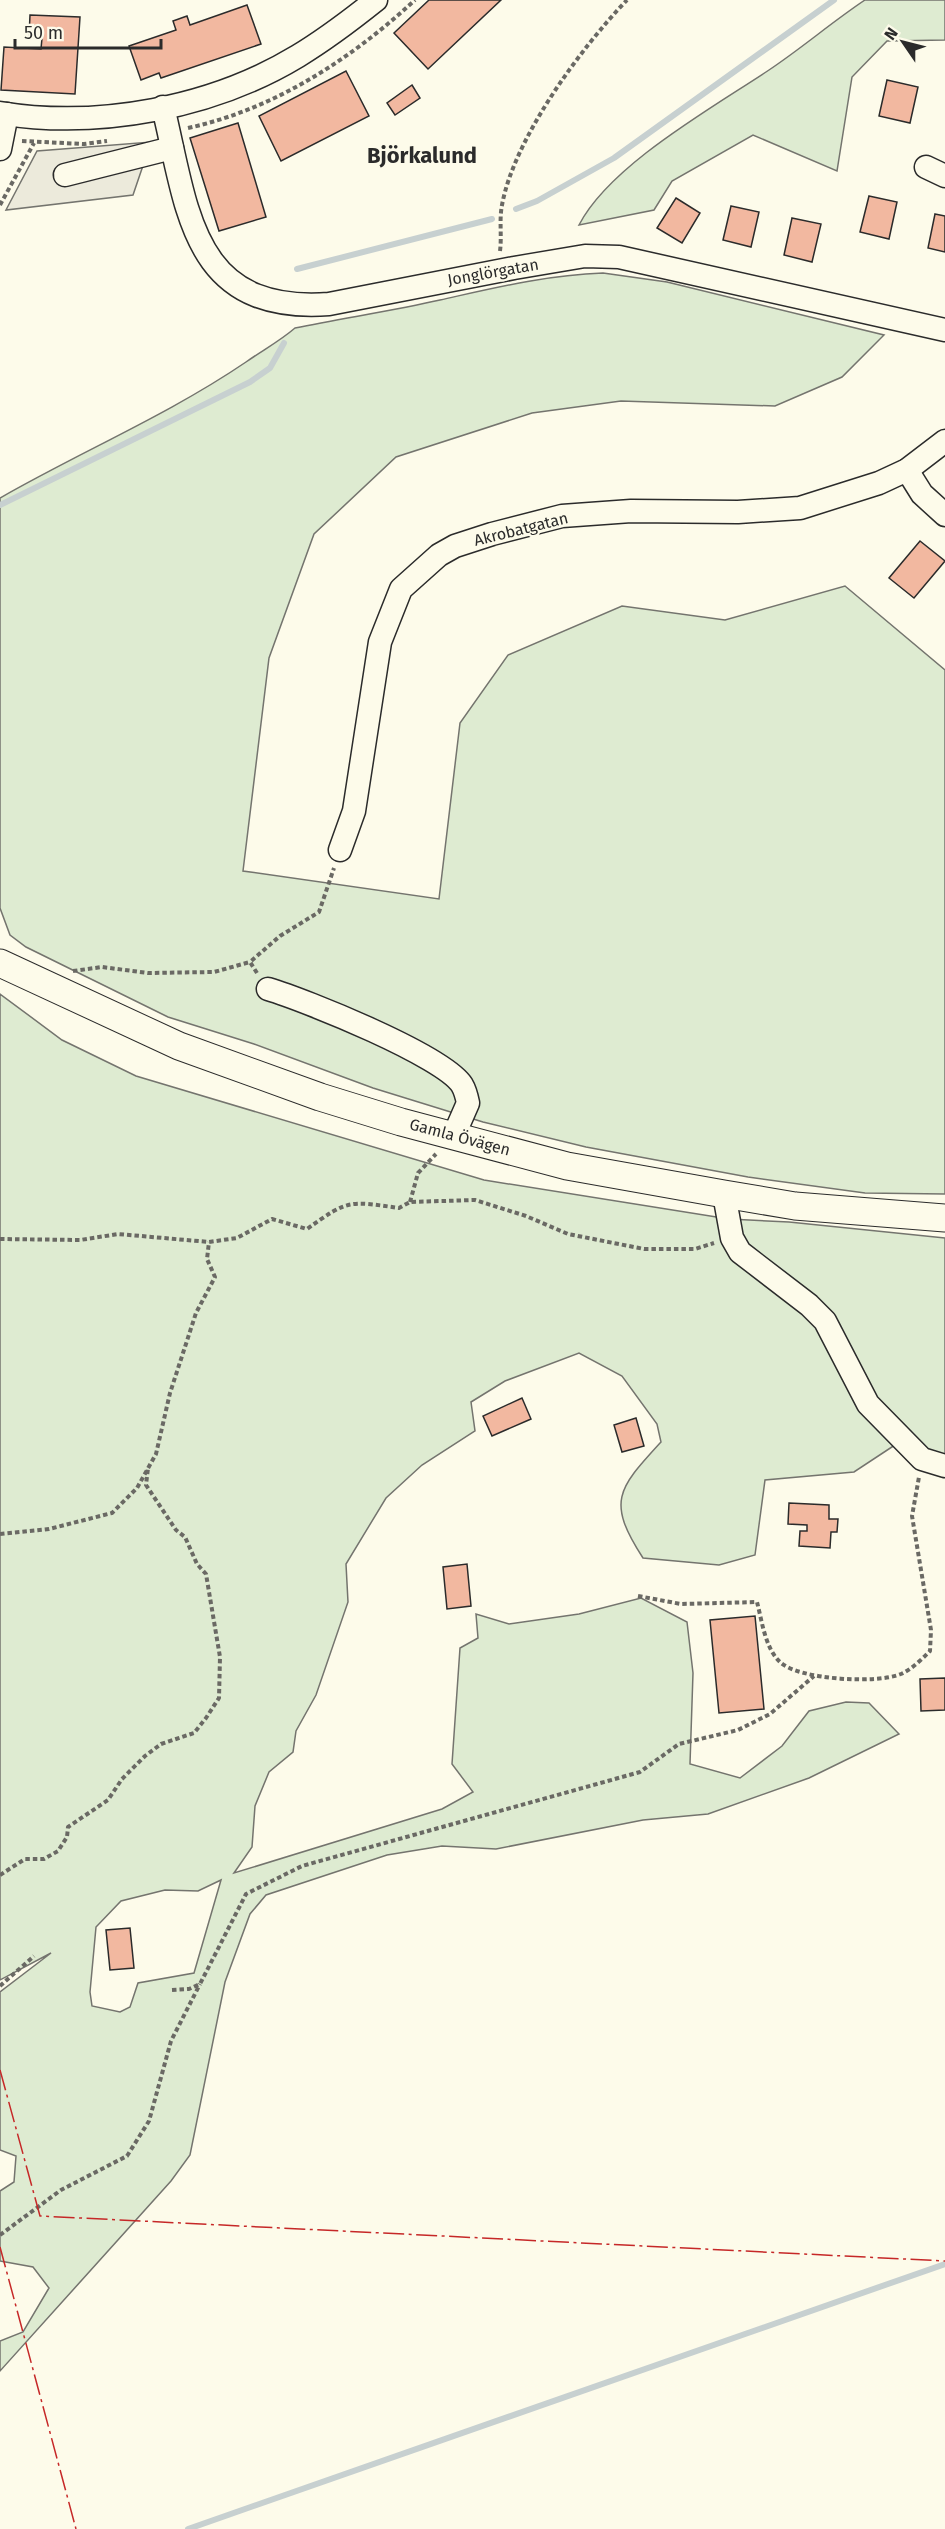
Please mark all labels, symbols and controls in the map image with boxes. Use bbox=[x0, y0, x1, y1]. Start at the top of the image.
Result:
scale bar bbox=[15, 12, 160, 50]
north arrow bbox=[873, 12, 933, 72]
text: 50 m bbox=[24, 22, 63, 44]
text: N bbox=[880, 24, 902, 43]
district label: Björkalund bbox=[367, 142, 477, 169]
street label: Jonglörgatan bbox=[446, 255, 540, 289]
street label: Akrobatgatan bbox=[472, 508, 570, 550]
street label: Gamla Övägen bbox=[408, 1114, 512, 1160]

